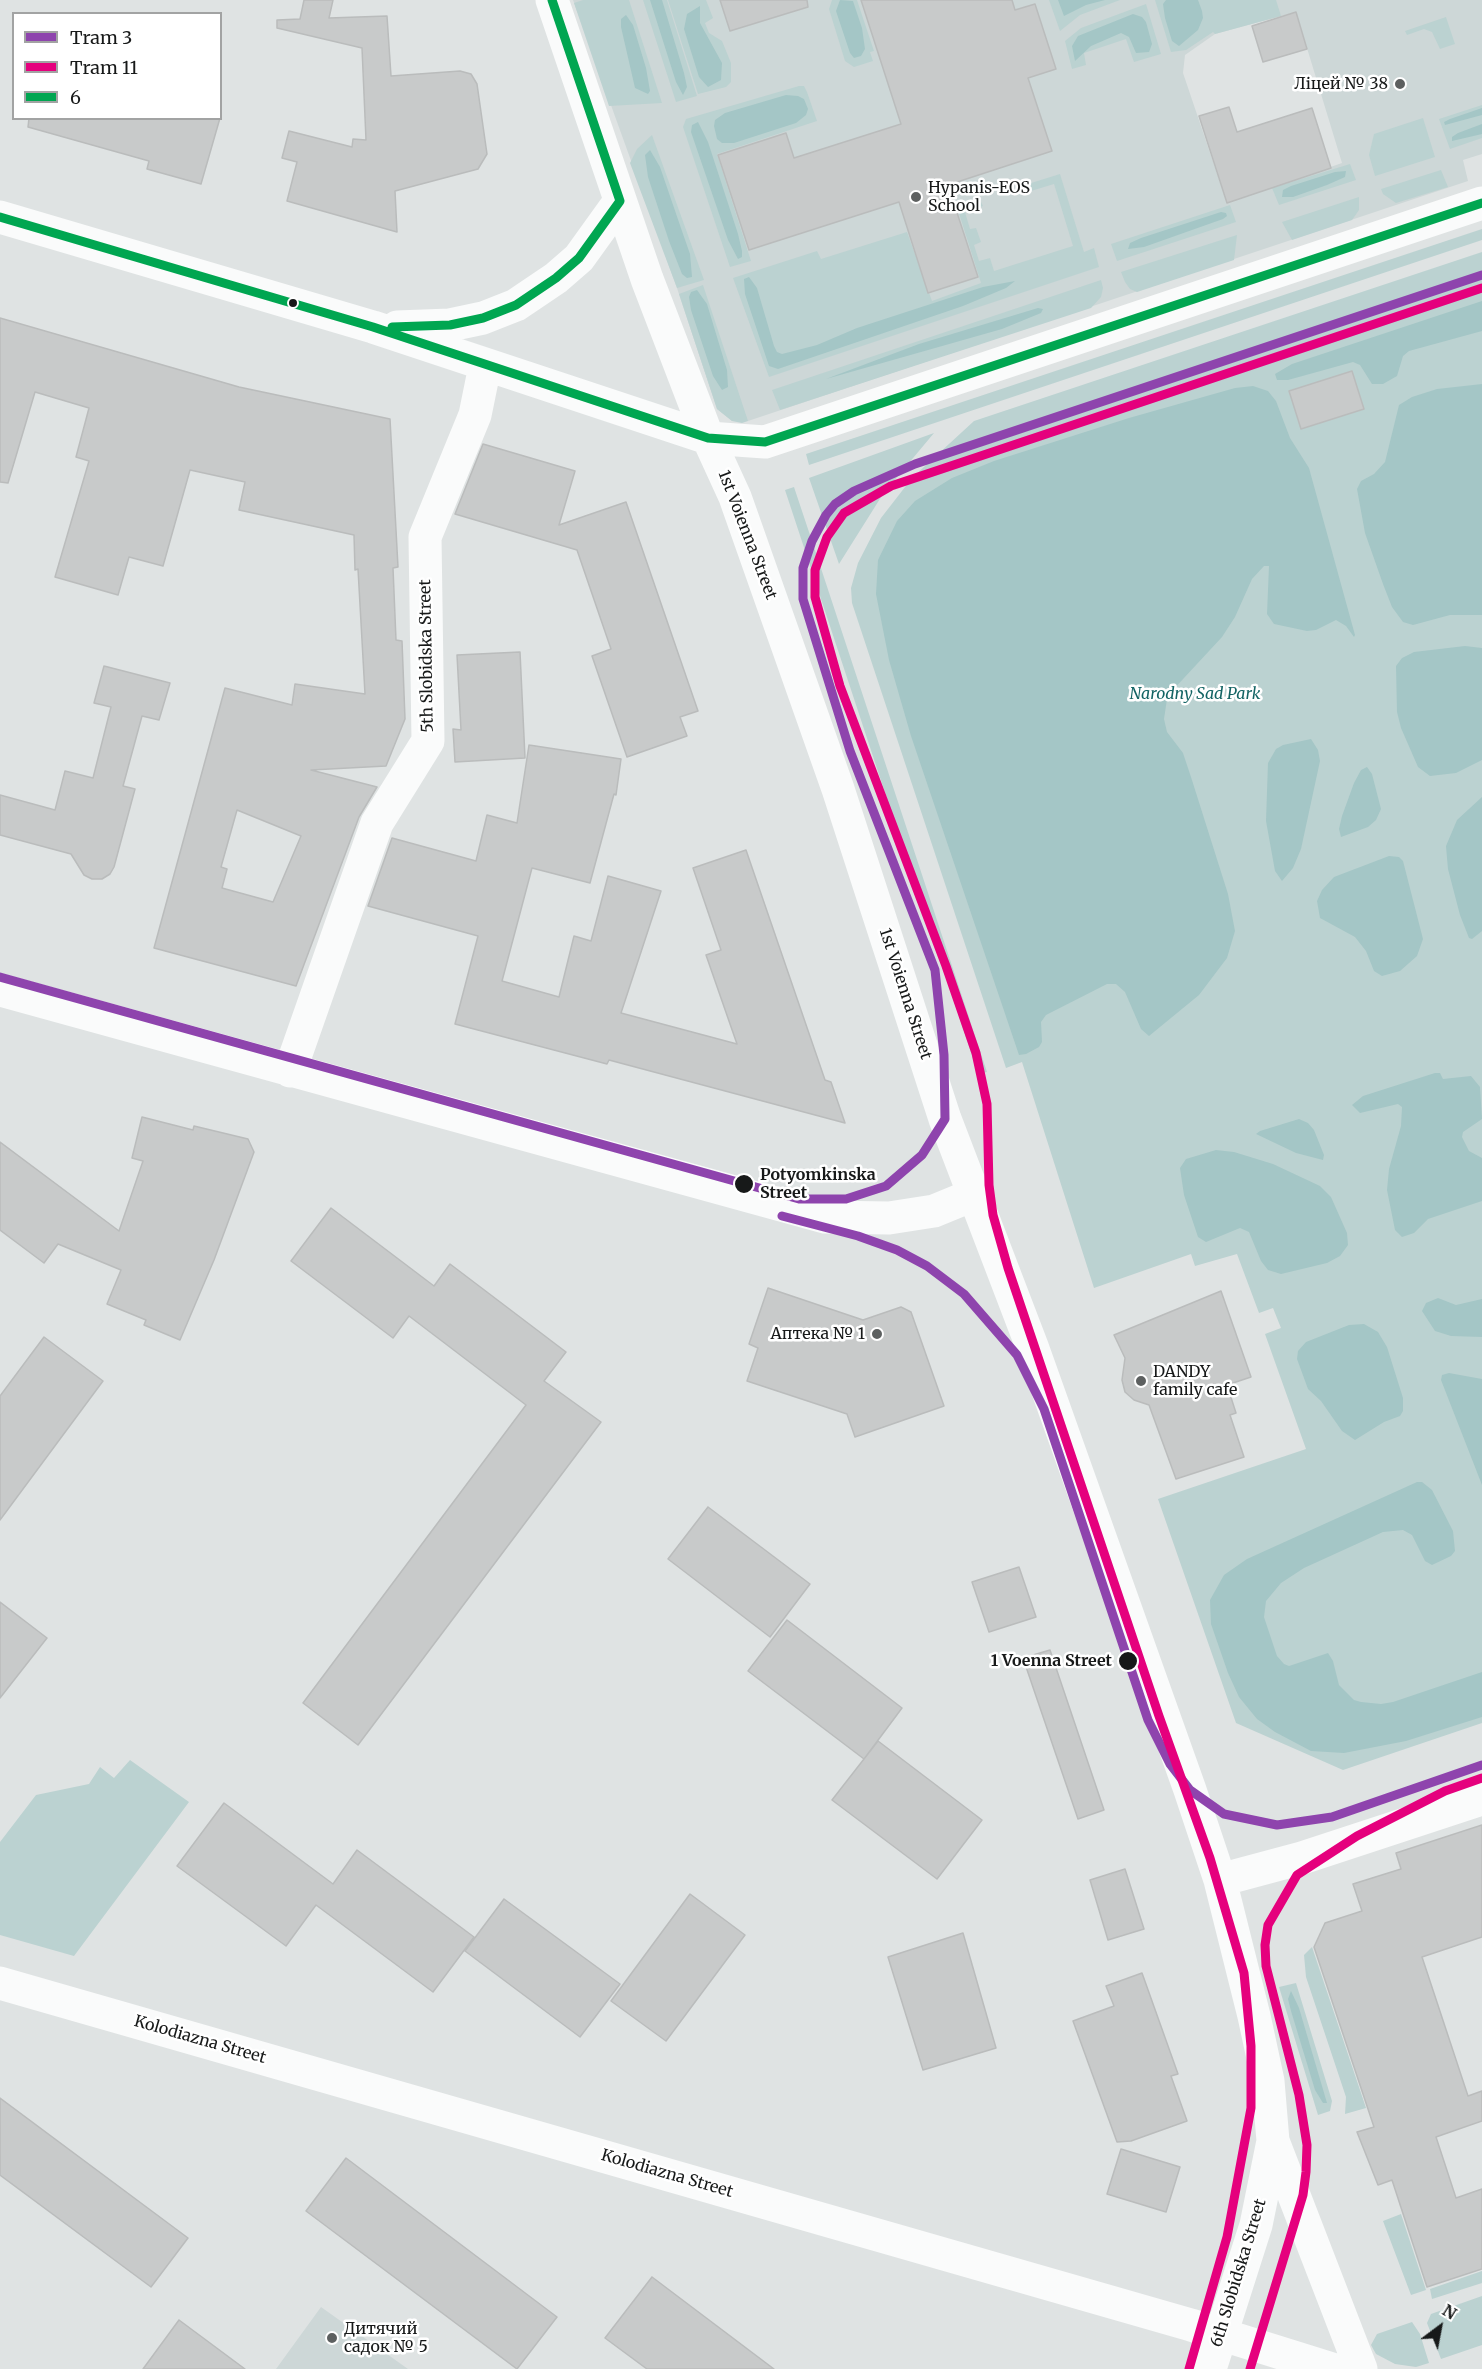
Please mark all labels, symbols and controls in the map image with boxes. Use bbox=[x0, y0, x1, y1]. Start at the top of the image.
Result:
legend bbox=[12, 12, 222, 120]
text: Tram 3 bbox=[70, 26, 132, 49]
text: Tram 11 bbox=[70, 56, 138, 79]
place label: Ліцей № 38 bbox=[1294, 74, 1388, 94]
marker: Ліцей № 38 bbox=[1393, 77, 1407, 91]
text: 6 bbox=[70, 86, 81, 109]
place label: Hypanis-EOS School bbox=[928, 178, 1030, 216]
marker: Hypanis-EOS School bbox=[909, 190, 923, 204]
unlabelled marker bbox=[287, 297, 299, 309]
street label: 1st Voienna Street bbox=[714, 468, 780, 602]
street label: 5th Slobidska Street bbox=[416, 579, 438, 733]
park label: Narodny Sad Park bbox=[1130, 684, 1260, 704]
street label: 1st Voienna Street bbox=[875, 926, 935, 1062]
place label: Potyomkinska Street bbox=[760, 1165, 876, 1203]
marker: Potyomkinska Street bbox=[733, 1173, 755, 1195]
place label: Аптека № 1 bbox=[770, 1324, 865, 1344]
marker: Аптека № 1 bbox=[870, 1327, 884, 1341]
place label: DANDY family cafe bbox=[1153, 1362, 1237, 1400]
marker: DANDY family cafe bbox=[1134, 1374, 1148, 1388]
marker: 1 Voenna Street bbox=[1117, 1650, 1139, 1672]
place label: 1 Voenna Street bbox=[991, 1651, 1112, 1671]
street label: Kolodiazna Street bbox=[132, 2012, 268, 2068]
street label: Kolodiazna Street bbox=[599, 2146, 735, 2202]
street label: 6th Slobidska Street bbox=[1207, 2197, 1271, 2349]
north arrow bbox=[1410, 2297, 1470, 2357]
text: N bbox=[1439, 2300, 1460, 2324]
place label: Дитячий садок № 5 bbox=[344, 2319, 428, 2357]
marker: Дитячий садок № 5 bbox=[325, 2331, 339, 2345]

